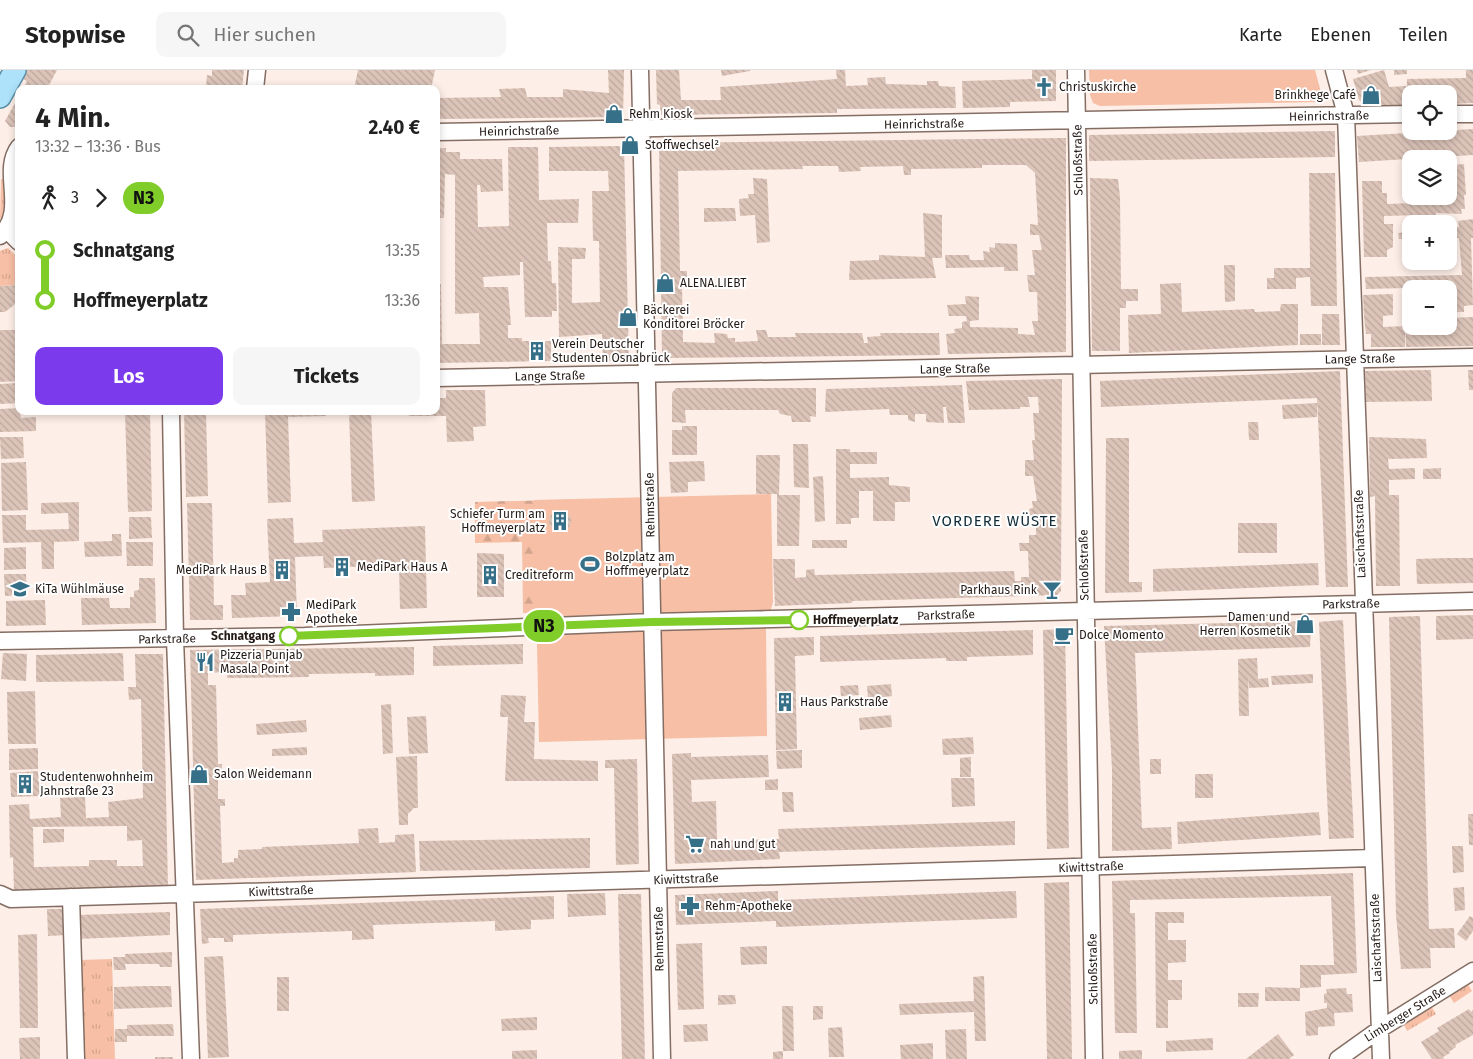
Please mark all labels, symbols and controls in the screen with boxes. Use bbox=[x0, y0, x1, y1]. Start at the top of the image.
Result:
search box bbox=[156, 12, 506, 57]
text: Stopwise bbox=[25, 21, 126, 49]
icon: search bbox=[174, 21, 202, 49]
text: Hier suchen bbox=[214, 23, 316, 46]
text: Karte bbox=[1239, 24, 1282, 46]
text: Ebenen bbox=[1310, 24, 1371, 46]
text: Teilen bbox=[1399, 24, 1448, 46]
church icon: Christuskirche bbox=[1033, 76, 1055, 98]
place label: Christuskirche bbox=[1059, 80, 1136, 94]
shop icon: Brinkhege Café bbox=[1360, 84, 1382, 106]
map controls bbox=[1402, 85, 1457, 335]
button: locate bbox=[1402, 85, 1457, 140]
place label: Brinkhege Café bbox=[1275, 88, 1356, 102]
text: 4 Min. bbox=[35, 101, 110, 134]
shop icon: Rehm Kiosk bbox=[603, 103, 625, 125]
place label: Rehm Kiosk bbox=[629, 107, 693, 121]
street label: Heinrichstraße bbox=[1289, 108, 1369, 124]
text: 2.40 € bbox=[368, 116, 420, 139]
street label: Heinrichstraße bbox=[884, 116, 964, 132]
street label: Heinrichstraße bbox=[479, 123, 559, 139]
street label: Schloßstraße bbox=[1070, 124, 1086, 196]
shop icon: Stoffwechsel² bbox=[619, 134, 641, 156]
text: 13:32 – 13:36 · Bus bbox=[35, 137, 161, 156]
place label: Stoffwechsel² bbox=[645, 138, 719, 152]
button: layers bbox=[1402, 150, 1457, 205]
icon: walk bbox=[35, 184, 63, 212]
icon: forward bbox=[87, 184, 115, 212]
text: N3 bbox=[133, 187, 154, 209]
text: 3 bbox=[71, 188, 79, 207]
button: + bbox=[1402, 215, 1457, 270]
text: Schnatgang bbox=[73, 239, 174, 262]
text: 13:35 bbox=[385, 241, 420, 260]
shop icon: ALENA.LIEBT bbox=[654, 272, 676, 294]
place label: ALENA.LIEBT bbox=[680, 276, 747, 290]
button: − bbox=[1402, 280, 1457, 335]
text: Hoffmeyerplatz bbox=[73, 289, 208, 312]
text: 13:36 bbox=[385, 291, 420, 310]
place label: Bäckerei Konditorei Bröcker bbox=[643, 303, 745, 331]
shop icon: Bäckerei Konditorei Bröcker bbox=[617, 306, 639, 328]
place label: Verein Deutscher Studenten Osnabrück bbox=[552, 337, 670, 365]
building icon: Verein Deutscher Studenten Osnabrück bbox=[526, 340, 548, 362]
button: Los bbox=[35, 347, 223, 405]
button: Tickets bbox=[233, 347, 420, 405]
street label: Lange Straße bbox=[1325, 351, 1395, 367]
street label: Lange Straße bbox=[920, 361, 990, 377]
street label: Lange Straße bbox=[515, 368, 585, 384]
street label: Rehmstraße bbox=[642, 472, 658, 538]
street label: Laischaftsstraße bbox=[1351, 489, 1369, 579]
place label: Schiefer Turm am Hoffmeyerplatz bbox=[450, 507, 545, 535]
building icon: Schiefer Turm am Hoffmeyerplatz bbox=[549, 510, 571, 532]
district label: VORDERE WÜSTE bbox=[932, 512, 1058, 530]
street label: Schloßstraße bbox=[1076, 529, 1092, 601]
place label: Bolzplatz am Hoffmeyerplatz bbox=[605, 550, 689, 578]
sports icon: Bolzplatz am Hoffmeyerplatz bbox=[579, 553, 601, 575]
building icon: MediPark Haus A bbox=[331, 556, 353, 578]
building icon: MediPark Haus B bbox=[271, 559, 293, 581]
place label: MediPark Haus A bbox=[357, 560, 448, 574]
place label: MediPark Haus B bbox=[176, 563, 267, 577]
building icon: Creditreform bbox=[479, 564, 501, 586]
place label: Creditreform bbox=[505, 568, 574, 582]
school or university icon: KiTa Wühlmäuse bbox=[9, 578, 31, 600]
bar icon: Parkhaus Rink bbox=[1041, 579, 1063, 601]
place label: KiTa Wühlmäuse bbox=[35, 582, 124, 596]
place label: Parkhaus Rink bbox=[960, 583, 1038, 597]
street label: Parkstraße bbox=[1322, 596, 1380, 612]
place label: MediPark Apotheke bbox=[306, 598, 358, 626]
pharmacy icon: MediPark Apotheke bbox=[280, 601, 302, 623]
street label: Parkstraße bbox=[917, 607, 975, 623]
line badge: N3 bbox=[522, 610, 566, 642]
marker: Hoffmeyerplatz bbox=[789, 610, 809, 630]
place label: Damen und Herren Kosmetik bbox=[1199, 610, 1291, 638]
place label: Hoffmeyerplatz bbox=[813, 613, 899, 627]
shop icon: Damen und Herren Kosmetik bbox=[1294, 613, 1316, 635]
text: N3 bbox=[533, 615, 555, 637]
cafe icon: Dolce Momento bbox=[1053, 624, 1075, 646]
marker: Schnatgang bbox=[279, 626, 299, 646]
place label: Dolce Momento bbox=[1079, 628, 1164, 642]
place label: Schnatgang bbox=[211, 629, 275, 643]
street label: Parkstraße bbox=[138, 631, 196, 647]
place label: Pizzeria Punjab Masala Point bbox=[220, 648, 303, 676]
restaurant icon: Pizzeria Punjab Masala Point bbox=[194, 651, 216, 673]
building icon: Haus Parkstraße bbox=[774, 691, 796, 713]
place label: Haus Parkstraße bbox=[800, 695, 888, 709]
shop icon: Salon Weidemann bbox=[188, 763, 210, 785]
place label: Salon Weidemann bbox=[214, 767, 312, 781]
place label: Studentenwohnheim Jahnstraße 23 bbox=[40, 770, 153, 798]
building icon: Studentenwohnheim Jahnstraße 23 bbox=[14, 773, 36, 795]
supermarket icon: nah und gut bbox=[684, 833, 706, 855]
place label: nah und gut bbox=[710, 837, 776, 851]
street label: Kiwittstraße bbox=[1058, 859, 1124, 875]
street label: Kiwittstraße bbox=[653, 871, 719, 887]
street label: Kiwittstraße bbox=[248, 883, 314, 899]
street label: Laischaftsstraße bbox=[1367, 893, 1385, 983]
pharmacy icon: Rehm-Apotheke bbox=[679, 895, 701, 917]
place label: Rehm-Apotheke bbox=[705, 899, 792, 913]
street label: Rehmstraße bbox=[651, 906, 667, 972]
street label: Schloßstraße bbox=[1085, 933, 1101, 1005]
street label: Limberger Straße bbox=[1362, 983, 1448, 1045]

